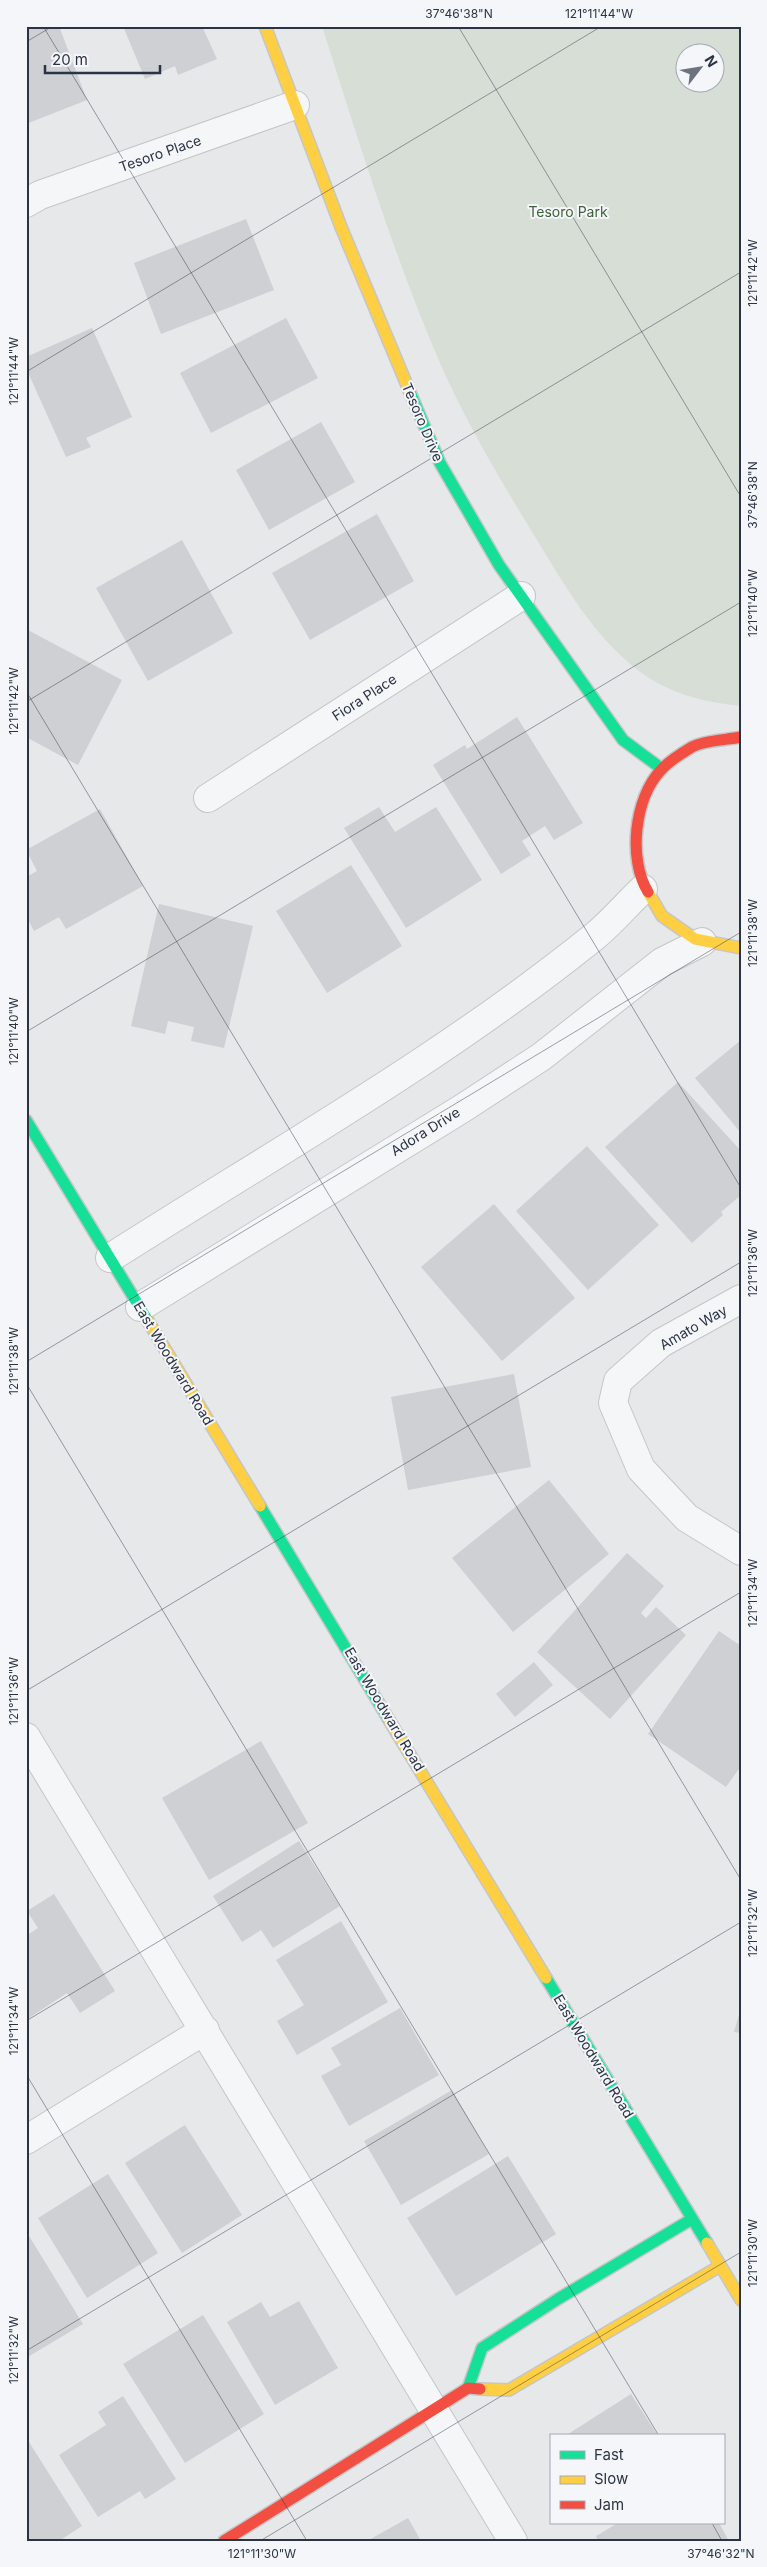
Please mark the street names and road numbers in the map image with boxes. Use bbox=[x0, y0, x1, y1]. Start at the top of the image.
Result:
street label: Tesoro Place bbox=[117, 131, 203, 175]
street label: Tesoro Drive bbox=[399, 380, 447, 464]
street label: Fiora Place bbox=[329, 670, 399, 724]
street label: Adora Drive bbox=[387, 1103, 463, 1159]
street label: East Woodward Road bbox=[130, 1298, 218, 1428]
street label: Amato Way bbox=[656, 1301, 730, 1353]
street label: East Woodward Road bbox=[341, 1644, 429, 1774]
street label: East Woodward Road bbox=[550, 1991, 638, 2121]

